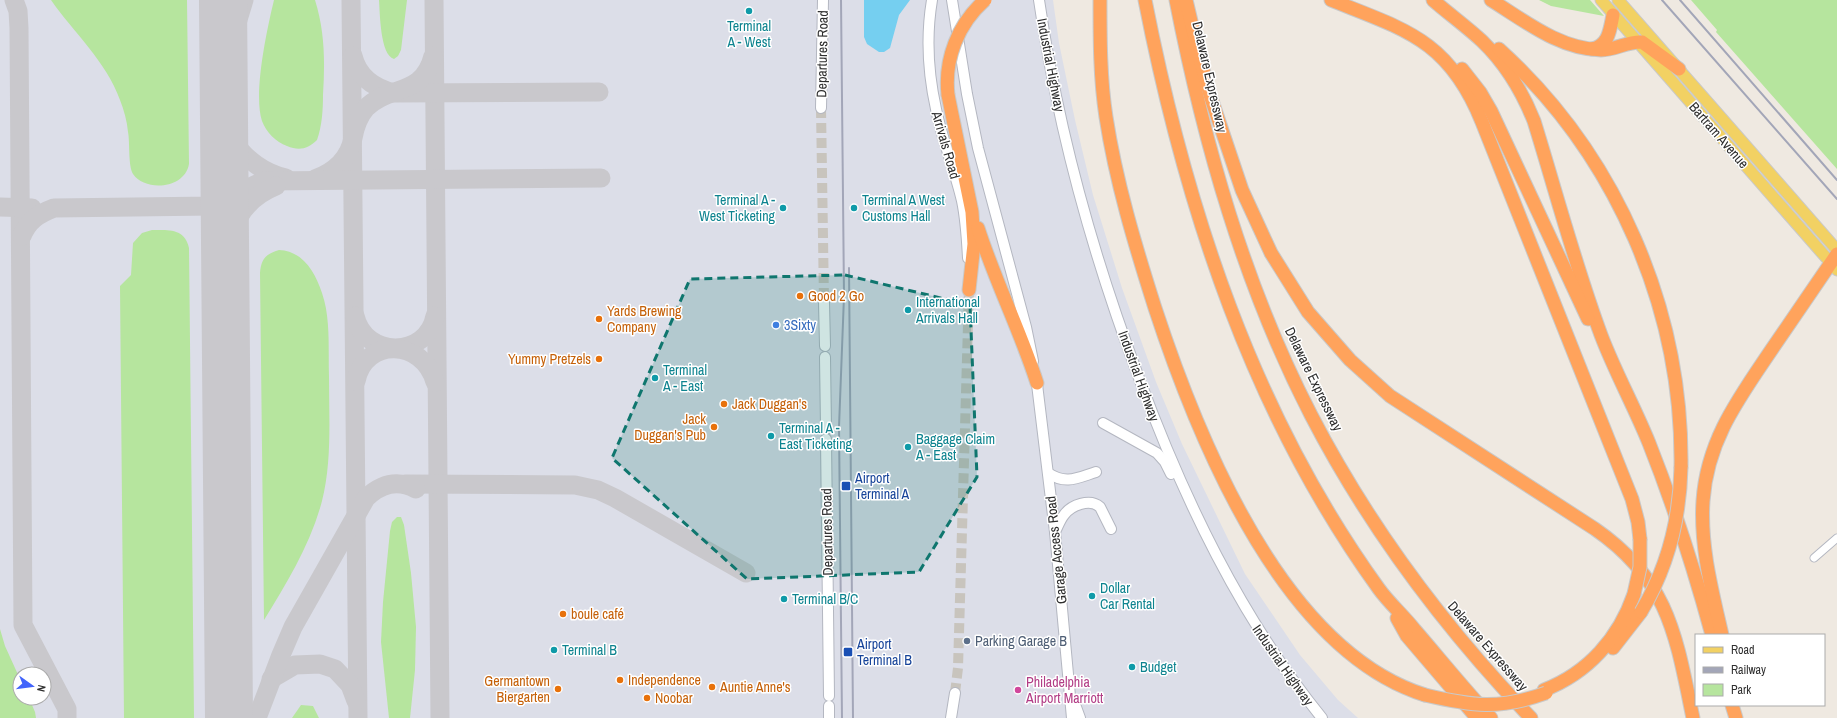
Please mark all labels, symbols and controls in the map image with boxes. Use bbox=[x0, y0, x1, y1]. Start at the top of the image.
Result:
marker: Terminal A - West bbox=[744, 6, 754, 16]
street label: Departures Road bbox=[812, 10, 832, 98]
place label: Terminal A - West bbox=[726, 17, 771, 51]
street label: Industrial Highway bbox=[1033, 17, 1069, 114]
street label: Delaware Expressway bbox=[1188, 20, 1232, 135]
street label: Bartram Avenue bbox=[1685, 98, 1753, 172]
street label: Arrivals Road bbox=[927, 108, 964, 181]
place label: Terminal A - West Ticketing bbox=[699, 191, 776, 225]
place label: Terminal A West Customs Hall bbox=[862, 191, 945, 225]
marker: Terminal A - West Ticketing bbox=[778, 203, 788, 213]
marker: Terminal A West Customs Hall bbox=[849, 203, 859, 213]
place label: Good 2 Go bbox=[808, 287, 864, 305]
marker: Good 2 Go bbox=[795, 291, 805, 301]
place label: International Arrivals Hall bbox=[915, 293, 980, 327]
place label: Yards Brewing Company bbox=[607, 302, 682, 336]
marker: International Arrivals Hall bbox=[903, 305, 913, 315]
marker: Yards Brewing Company bbox=[594, 314, 604, 324]
place label: 3Sixty bbox=[784, 316, 816, 334]
marker: 3Sixty bbox=[771, 320, 781, 330]
street label: Delaware Expressway bbox=[1281, 324, 1347, 434]
street label: Industrial Highway bbox=[1114, 328, 1164, 424]
place label: Yummy Pretzels bbox=[508, 350, 591, 368]
marker: Yummy Pretzels bbox=[594, 354, 604, 364]
place label: Terminal A - East bbox=[662, 361, 707, 395]
marker: Terminal A - East bbox=[650, 373, 660, 383]
place label: Jack Duggan's bbox=[732, 395, 807, 413]
marker: Jack Duggan's bbox=[719, 399, 729, 409]
place label: Jack Duggan's Pub bbox=[634, 410, 706, 444]
place label: Terminal A - East Ticketing bbox=[779, 419, 853, 453]
marker: Jack Duggan's Pub bbox=[709, 422, 719, 432]
place label: Baggage Claim A - East bbox=[915, 430, 995, 464]
marker: Terminal A - East Ticketing bbox=[766, 431, 776, 441]
marker: Baggage Claim A - East bbox=[903, 442, 913, 452]
place label: Airport Terminal A bbox=[854, 469, 910, 503]
marker: Airport Terminal A bbox=[840, 480, 852, 492]
street label: Departures Road bbox=[817, 488, 837, 576]
street label: Garage Access Road bbox=[1041, 495, 1071, 605]
place label: Dollar Car Rental bbox=[1100, 579, 1155, 613]
place label: Terminal B/C bbox=[792, 590, 858, 608]
marker: Dollar Car Rental bbox=[1087, 591, 1097, 601]
marker: Terminal B/C bbox=[779, 594, 789, 604]
street label: Delaware Expressway bbox=[1444, 597, 1532, 695]
place label: boule café bbox=[571, 605, 624, 623]
marker: boule café bbox=[558, 609, 568, 619]
street label: Industrial Highway bbox=[1248, 621, 1318, 709]
place label: Parking Garage B bbox=[975, 632, 1067, 650]
legend bbox=[1695, 634, 1825, 706]
place label: Airport Terminal B bbox=[856, 635, 912, 669]
marker: Parking Garage B bbox=[962, 636, 972, 646]
place label: Terminal B bbox=[562, 641, 617, 659]
text: Road bbox=[1731, 642, 1755, 658]
marker: Terminal B bbox=[549, 645, 559, 655]
marker: Airport Terminal B bbox=[842, 646, 854, 658]
place label: Budget bbox=[1140, 658, 1176, 676]
marker: Budget bbox=[1127, 662, 1137, 672]
text: Railway bbox=[1731, 662, 1766, 678]
north arrow bbox=[12, 666, 52, 706]
place label: Independence bbox=[628, 671, 701, 689]
place label: Germantown Biergarten bbox=[484, 672, 550, 706]
place label: Philadelphia Airport Marriott bbox=[1025, 673, 1103, 707]
marker: Independence bbox=[615, 675, 625, 685]
place label: Auntie Anne's bbox=[719, 678, 791, 696]
marker: Auntie Anne's bbox=[707, 682, 717, 692]
text: Park bbox=[1731, 682, 1751, 698]
text: N bbox=[34, 684, 49, 693]
marker: Germantown Biergarten bbox=[553, 684, 563, 694]
marker: Philadelphia Airport Marriott bbox=[1013, 685, 1023, 695]
place label: Noobar bbox=[655, 689, 693, 707]
marker: Noobar bbox=[642, 693, 652, 703]

